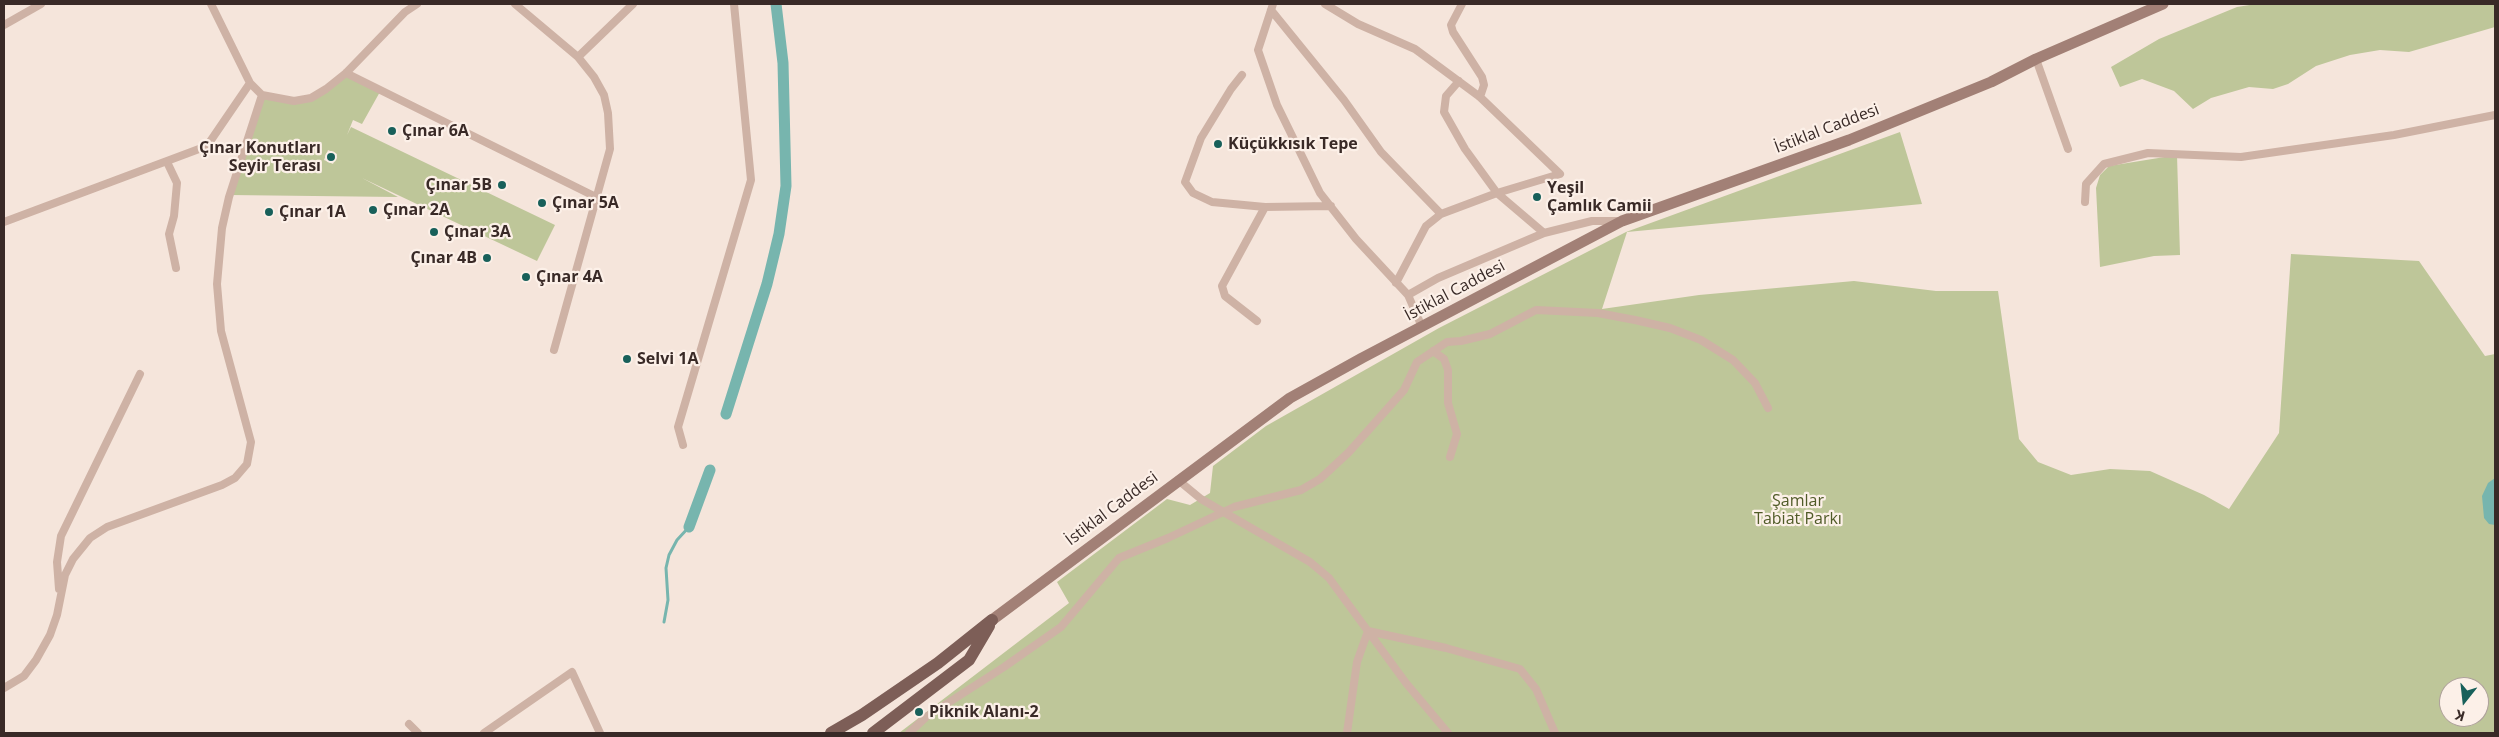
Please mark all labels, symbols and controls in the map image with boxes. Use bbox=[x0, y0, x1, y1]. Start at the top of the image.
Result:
street label: İstiklal Caddesi bbox=[1772, 100, 1882, 158]
place label: Çınar 6A bbox=[402, 121, 469, 141]
marker: Çınar 6A bbox=[386, 125, 398, 137]
place label: Küçükkısık Tepe bbox=[1228, 134, 1358, 154]
place label: Çınar Konutları Seyir Terası bbox=[199, 138, 321, 176]
marker: Küçükkısık Tepe bbox=[1212, 138, 1224, 150]
marker: Çınar Konutları Seyir Terası bbox=[325, 151, 337, 163]
place label: Çınar 5B bbox=[425, 175, 492, 195]
place label: Yeşil Çamlık Camii bbox=[1547, 178, 1652, 216]
marker: Çınar 5B bbox=[496, 179, 508, 191]
marker: Yeşil Çamlık Camii bbox=[1531, 191, 1543, 203]
place label: Çınar 5A bbox=[552, 193, 619, 213]
marker: Çınar 5A bbox=[536, 197, 548, 209]
place label: Çınar 2A bbox=[383, 200, 450, 220]
place label: Çınar 1A bbox=[279, 202, 346, 222]
marker: Çınar 2A bbox=[367, 204, 379, 216]
marker: Çınar 1A bbox=[263, 206, 275, 218]
place label: Çınar 3A bbox=[444, 222, 511, 242]
marker: Çınar 3A bbox=[428, 226, 440, 238]
place label: Çınar 4B bbox=[410, 248, 477, 268]
marker: Çınar 4B bbox=[481, 252, 493, 264]
street label: İstiklal Caddesi bbox=[1402, 257, 1508, 325]
place label: Çınar 4A bbox=[536, 267, 603, 287]
marker: Çınar 4A bbox=[520, 271, 532, 283]
place label: Selvi 1A bbox=[637, 349, 698, 369]
marker: Selvi 1A bbox=[621, 353, 633, 365]
street label: İstiklal Caddesi bbox=[1062, 468, 1162, 550]
park label: Şamlar Tabiat Parkı bbox=[1754, 491, 1842, 529]
north arrow bbox=[2439, 677, 2489, 727]
place label: Piknik Alanı-2 bbox=[929, 702, 1039, 722]
marker: Piknik Alanı-2 bbox=[913, 706, 925, 718]
text: K bbox=[2453, 706, 2467, 726]

